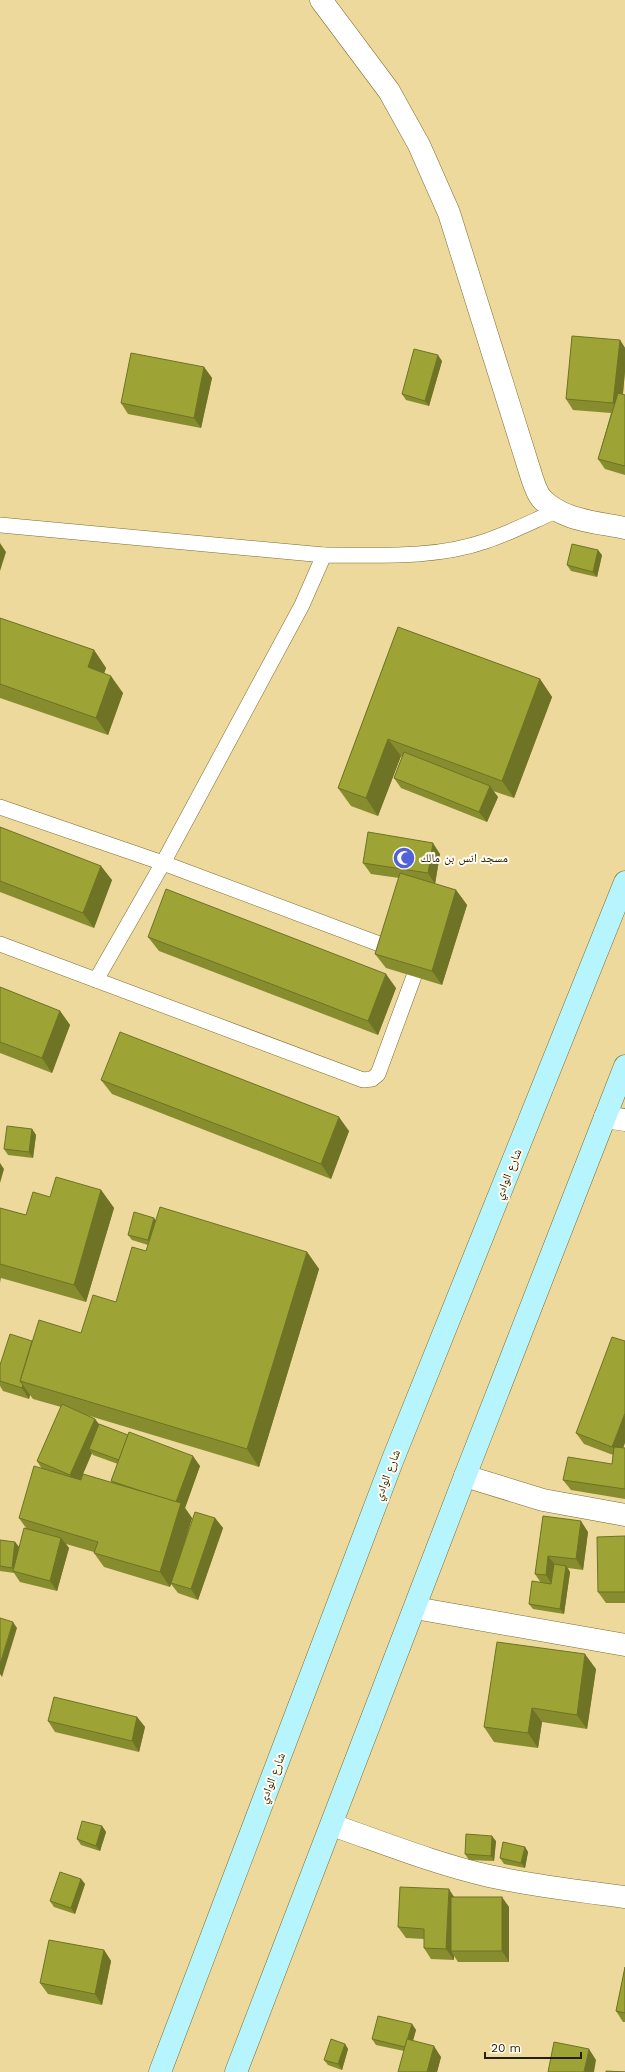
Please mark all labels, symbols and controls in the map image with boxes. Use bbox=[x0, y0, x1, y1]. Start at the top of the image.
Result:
mosque icon: مسجد انس بن مالك bbox=[391, 845, 417, 871]
place label: مسجد انس بن مالك bbox=[420, 851, 508, 865]
street label: شارع الوادي bbox=[492, 1147, 527, 1202]
street label: شارع الوادي bbox=[371, 1448, 406, 1503]
street label: شارع الوادي bbox=[256, 1751, 291, 1806]
scale bar bbox=[485, 2034, 581, 2060]
text: 20 m bbox=[491, 2041, 521, 2055]

